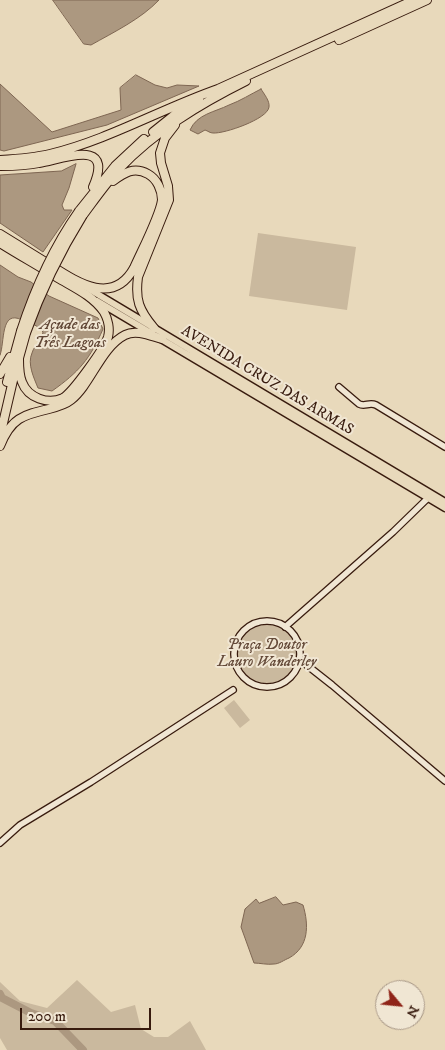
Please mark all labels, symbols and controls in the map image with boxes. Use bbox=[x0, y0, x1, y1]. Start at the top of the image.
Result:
water label: Açude das Três Lagoas bbox=[34, 316, 106, 354]
street label: AVENIDA CRUZ DAS ARMAS bbox=[178, 322, 356, 440]
park label: Praça Doutor Lauro Wanderley bbox=[217, 637, 317, 672]
north arrow bbox=[375, 980, 425, 1030]
scale bar bbox=[22, 998, 154, 1030]
text: N bbox=[402, 1002, 423, 1021]
text: 200 m bbox=[28, 1007, 66, 1026]

